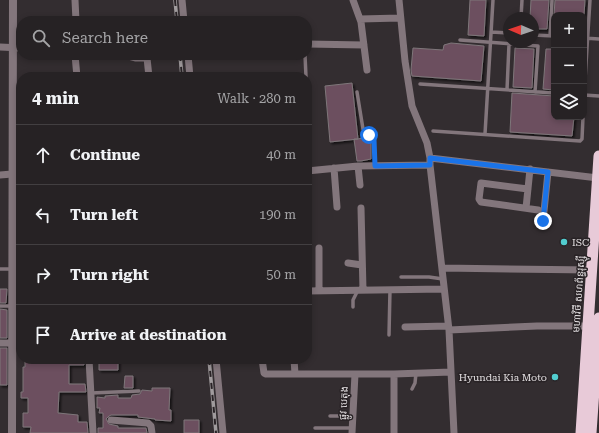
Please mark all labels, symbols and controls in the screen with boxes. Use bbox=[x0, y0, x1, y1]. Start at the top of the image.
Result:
north arrow bbox=[503, 12, 539, 48]
map controls bbox=[551, 12, 587, 120]
button: + bbox=[551, 12, 587, 48]
search box bbox=[16, 16, 312, 60]
icon: search bbox=[30, 27, 52, 49]
text: Search here bbox=[62, 29, 148, 47]
button: − bbox=[551, 48, 587, 84]
button: layers bbox=[551, 84, 587, 120]
text: 4 min bbox=[32, 88, 79, 108]
text: Walk · 280 m bbox=[217, 91, 296, 106]
route start bbox=[360, 126, 378, 144]
icon: ahead bbox=[32, 144, 54, 166]
text: Continue bbox=[70, 146, 140, 164]
text: 40 m bbox=[266, 147, 296, 162]
icon: left bbox=[32, 204, 54, 226]
text: Turn left bbox=[70, 206, 138, 224]
text: 190 m bbox=[259, 207, 296, 222]
route end bbox=[534, 212, 552, 230]
marker: ISC bbox=[559, 237, 569, 247]
place label: ISC bbox=[572, 237, 589, 248]
street label: មហាវិថី សហព័ន្ធរុស្ស៊ី bbox=[569, 255, 590, 333]
icon: right bbox=[32, 264, 54, 286]
text: Turn right bbox=[70, 266, 149, 284]
text: 50 m bbox=[266, 267, 296, 282]
icon: arrive bbox=[32, 324, 54, 346]
text: Arrive at destination bbox=[70, 326, 226, 344]
place label: Hyundai Kia Moto bbox=[459, 372, 547, 383]
marker: Hyundai Kia Moto bbox=[550, 372, 560, 382]
street label: ផ្លូវ បេតុង bbox=[337, 386, 354, 421]

